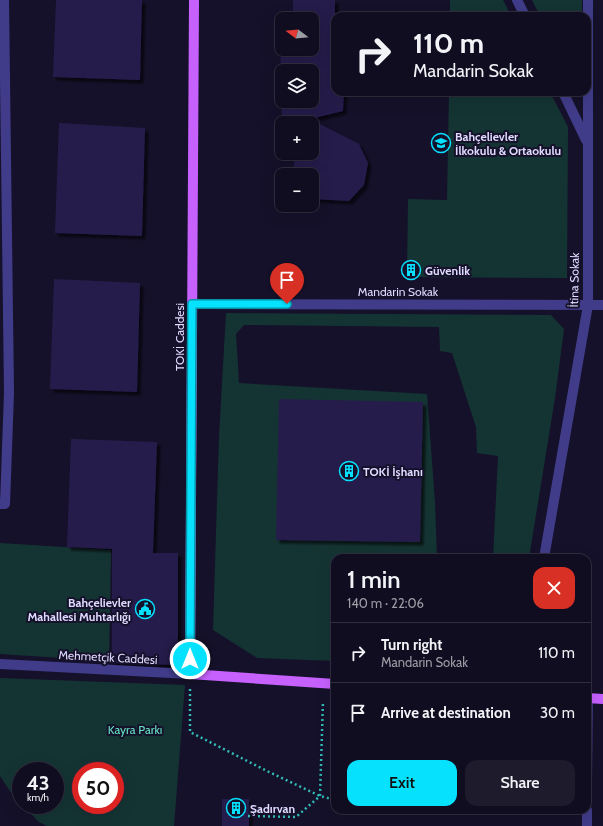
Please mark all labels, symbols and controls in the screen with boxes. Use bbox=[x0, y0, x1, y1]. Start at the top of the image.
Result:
north arrow bbox=[275, 12, 319, 56]
map controls bbox=[275, 12, 319, 212]
text: 110 m bbox=[413, 26, 484, 60]
icon: right bbox=[347, 28, 399, 80]
text: Mandarin Sokak bbox=[413, 60, 534, 82]
button: layers bbox=[275, 64, 319, 108]
button: + bbox=[275, 116, 319, 160]
place label: Bahçelievler İlkokulu & Ortaokulu bbox=[455, 129, 561, 158]
school or university icon: Bahçelievler İlkokulu & Ortaokulu bbox=[430, 132, 452, 154]
button: − bbox=[275, 168, 319, 212]
street label: İtina Sokak bbox=[566, 252, 582, 308]
building icon: Güvenlik bbox=[400, 259, 422, 281]
pin bbox=[270, 263, 304, 304]
place label: Güvenlik bbox=[425, 263, 470, 278]
icon: arrive bbox=[276, 269, 298, 291]
street label: Mandarin Sokak bbox=[358, 284, 439, 299]
street label: TOKİ Caddesi bbox=[172, 303, 187, 371]
building icon: TOKİ İşhanı bbox=[338, 460, 360, 482]
place label: TOKİ İşhanı bbox=[363, 464, 423, 479]
text: 1 min bbox=[347, 565, 401, 594]
button: close bbox=[533, 567, 575, 609]
place label: Bahçelievler Mahallesi Muhtarlığı bbox=[27, 595, 131, 624]
text: 140 m · 22:06 bbox=[347, 595, 424, 611]
public building icon: Bahçelievler Mahallesi Muhtarlığı bbox=[134, 598, 156, 620]
text: Turn right bbox=[381, 636, 442, 654]
position arrow bbox=[169, 638, 211, 680]
icon: right bbox=[347, 642, 369, 664]
text: 110 m bbox=[538, 644, 575, 662]
street label: Mehmetçik Caddesi bbox=[58, 647, 158, 667]
text: Mandarin Sokak bbox=[381, 654, 468, 670]
icon: arrive bbox=[347, 702, 369, 724]
text: Arrive at destination bbox=[381, 704, 511, 722]
text: 30 m bbox=[540, 704, 575, 722]
park label: Kayra Parkı bbox=[108, 722, 162, 737]
button: Exit bbox=[347, 760, 457, 806]
button: Share bbox=[465, 760, 575, 806]
speed limit sign: 50 bbox=[72, 762, 124, 814]
text: 43 bbox=[26, 771, 50, 795]
text: km/h bbox=[27, 791, 49, 804]
building icon: Şadırvan bbox=[225, 797, 247, 819]
place label: Şadırvan bbox=[250, 801, 295, 816]

